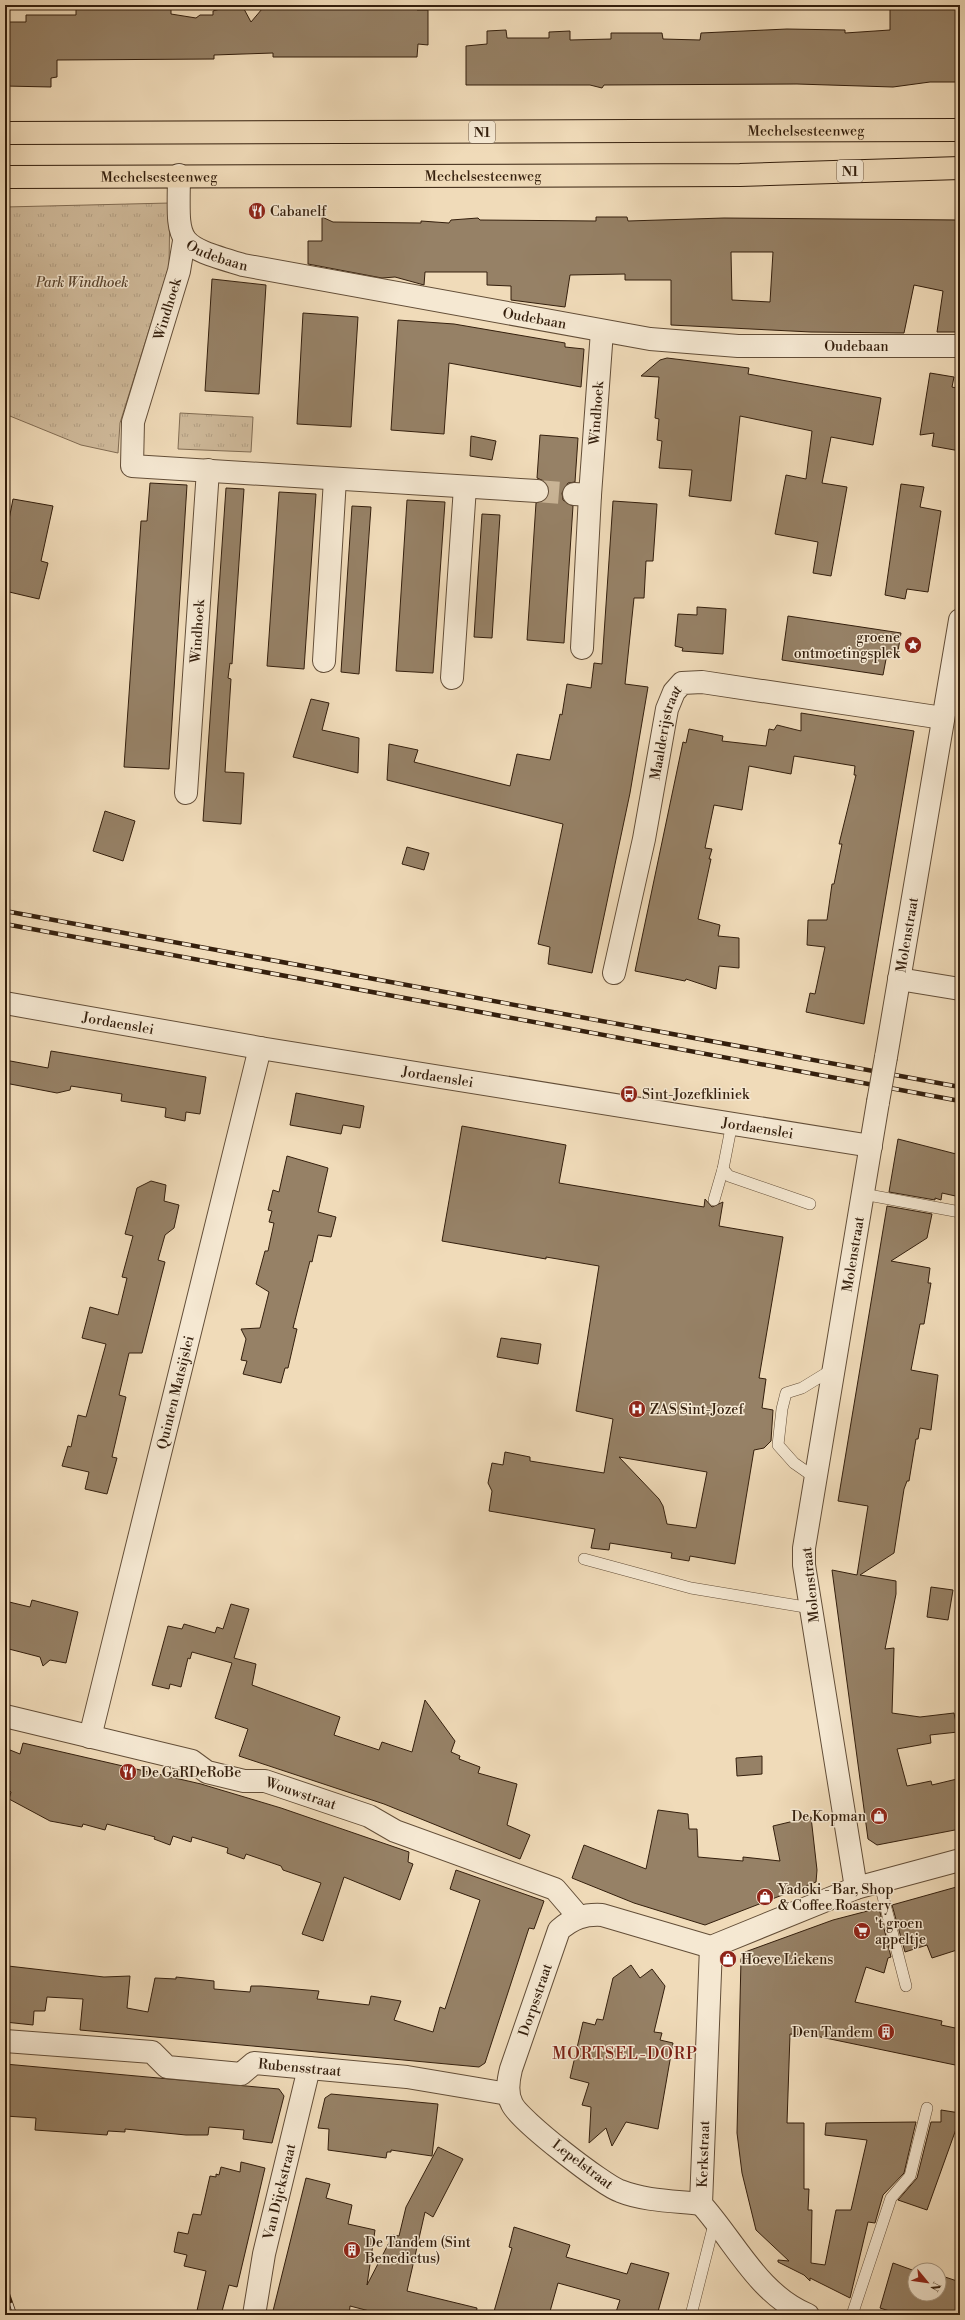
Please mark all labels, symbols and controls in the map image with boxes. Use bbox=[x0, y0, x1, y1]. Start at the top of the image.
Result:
road number: N1 bbox=[469, 121, 495, 143]
street label: Mechelsesteenweg bbox=[748, 122, 865, 141]
road number: N1 bbox=[837, 160, 863, 182]
street label: Mechelsesteenweg bbox=[101, 168, 218, 187]
street label: Mechelsesteenweg bbox=[425, 168, 542, 186]
restaurant icon: Cabanelf bbox=[247, 201, 267, 221]
place label: Cabanelf bbox=[270, 203, 327, 221]
street label: Oudebaan bbox=[182, 236, 250, 276]
park label: Park Windhoek bbox=[35, 274, 128, 292]
street label: Windhoek bbox=[150, 276, 186, 343]
street label: Oudebaan bbox=[501, 304, 568, 334]
street label: Oudebaan bbox=[824, 338, 889, 356]
street label: Windhoek bbox=[586, 380, 608, 447]
street label: Windhoek bbox=[187, 598, 209, 665]
place label: groene ontmoetingsplek bbox=[794, 629, 901, 663]
place icon: groene ontmoetingsplek bbox=[903, 635, 923, 655]
street label: Maalderijstraat bbox=[647, 681, 686, 782]
street label: Molenstraat bbox=[892, 896, 923, 974]
street label: Jordaenslei bbox=[80, 1009, 156, 1039]
street label: Jordaenslei bbox=[400, 1063, 475, 1092]
bus stop icon: Sint-Jozefkliniek bbox=[619, 1084, 639, 1104]
place label: Sint-Jozefkliniek bbox=[642, 1086, 750, 1104]
street label: Jordaenslei bbox=[719, 1114, 795, 1143]
street label: Molenstraat bbox=[839, 1215, 869, 1293]
street label: Quinten Matsijslei bbox=[153, 1333, 199, 1451]
hospital icon: ZAS Sint-Jozef bbox=[627, 1399, 647, 1419]
place label: ZAS Sint-Jozef bbox=[650, 1401, 744, 1419]
street label: Molenstraat bbox=[798, 1546, 824, 1624]
restaurant icon: De GaRDeRoBe bbox=[118, 1762, 138, 1782]
place label: De GaRDeRoBe bbox=[141, 1764, 241, 1782]
street label: Wouwstraat bbox=[262, 1773, 339, 1814]
shop icon: De Kopman bbox=[869, 1806, 889, 1826]
place label: De Kopman bbox=[791, 1808, 867, 1826]
place label: Yadoki - Bar, Shop & Coffee Roastery bbox=[777, 1881, 894, 1915]
shop icon: Yadoki - Bar, Shop & Coffee Roastery bbox=[755, 1887, 775, 1907]
place label: 't groen appeltje bbox=[875, 1915, 926, 1949]
supermarket icon: 't groen appeltje bbox=[852, 1921, 872, 1941]
shop icon: Hoeve Liekens bbox=[718, 1949, 738, 1969]
place label: Hoeve Liekens bbox=[741, 1951, 834, 1969]
street label: Dorpsstraat bbox=[515, 1961, 557, 2039]
building icon: Den Tandem bbox=[876, 2022, 896, 2042]
place label: Den Tandem bbox=[792, 2024, 873, 2042]
district label: MORTSEL-DORP bbox=[552, 2044, 698, 2064]
street label: Rubensstraat bbox=[257, 2055, 342, 2081]
street label: Kerkstraat bbox=[694, 2120, 714, 2188]
street label: Lepelstraat bbox=[548, 2136, 617, 2194]
street label: Van Dijckstraat bbox=[260, 2142, 300, 2243]
place label: De Tandem (Sint Benedictus) bbox=[364, 2234, 471, 2268]
building icon: De Tandem (Sint Benedictus) bbox=[342, 2240, 362, 2260]
north arrow bbox=[907, 2262, 947, 2302]
text: N bbox=[926, 2279, 943, 2294]

